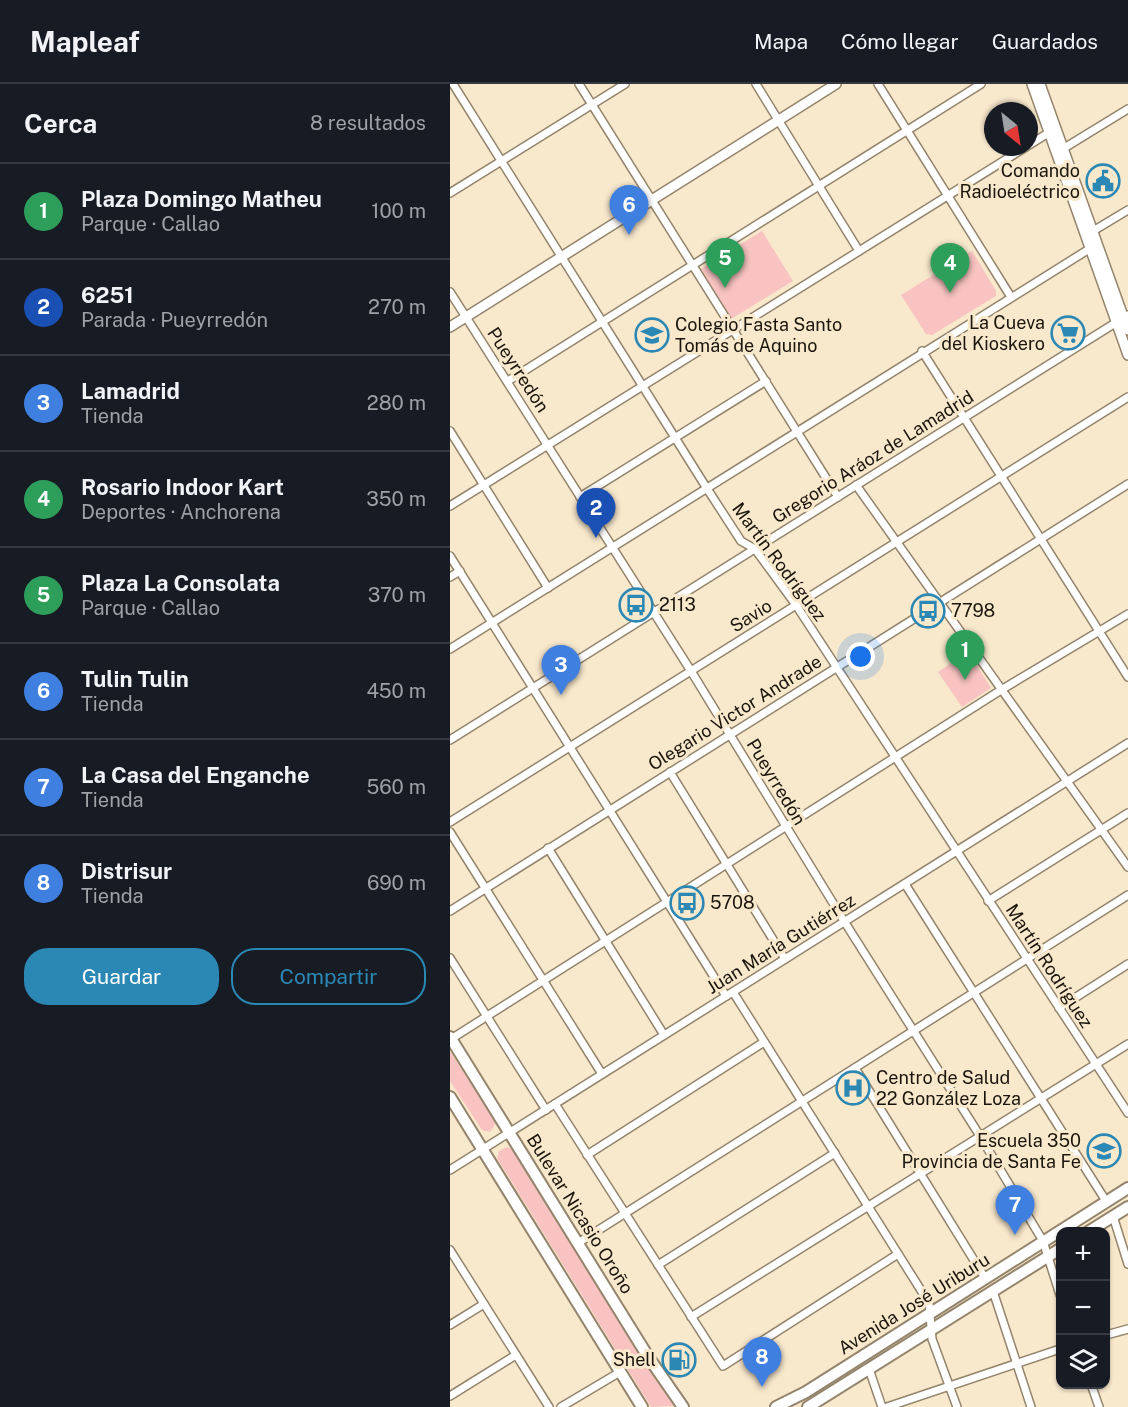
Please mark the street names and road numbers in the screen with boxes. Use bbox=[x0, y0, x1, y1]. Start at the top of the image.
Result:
street label: Pueyrredón bbox=[483, 323, 554, 416]
street label: Gregorio Aráoz de Lamadrid bbox=[768, 386, 977, 527]
street label: Martín Rodríguez bbox=[728, 498, 831, 625]
street label: Savio bbox=[726, 595, 776, 637]
street label: Olegario Victor Andrade bbox=[644, 651, 825, 775]
street label: Pueyrredón bbox=[742, 735, 810, 829]
street label: Juan María Gutiérrez bbox=[702, 889, 859, 998]
street label: Martín Rodríguez bbox=[1002, 900, 1097, 1031]
street label: Bulevar Nicasio Oroño bbox=[523, 1130, 638, 1297]
street label: Avenida José Uriburu bbox=[834, 1248, 993, 1359]

